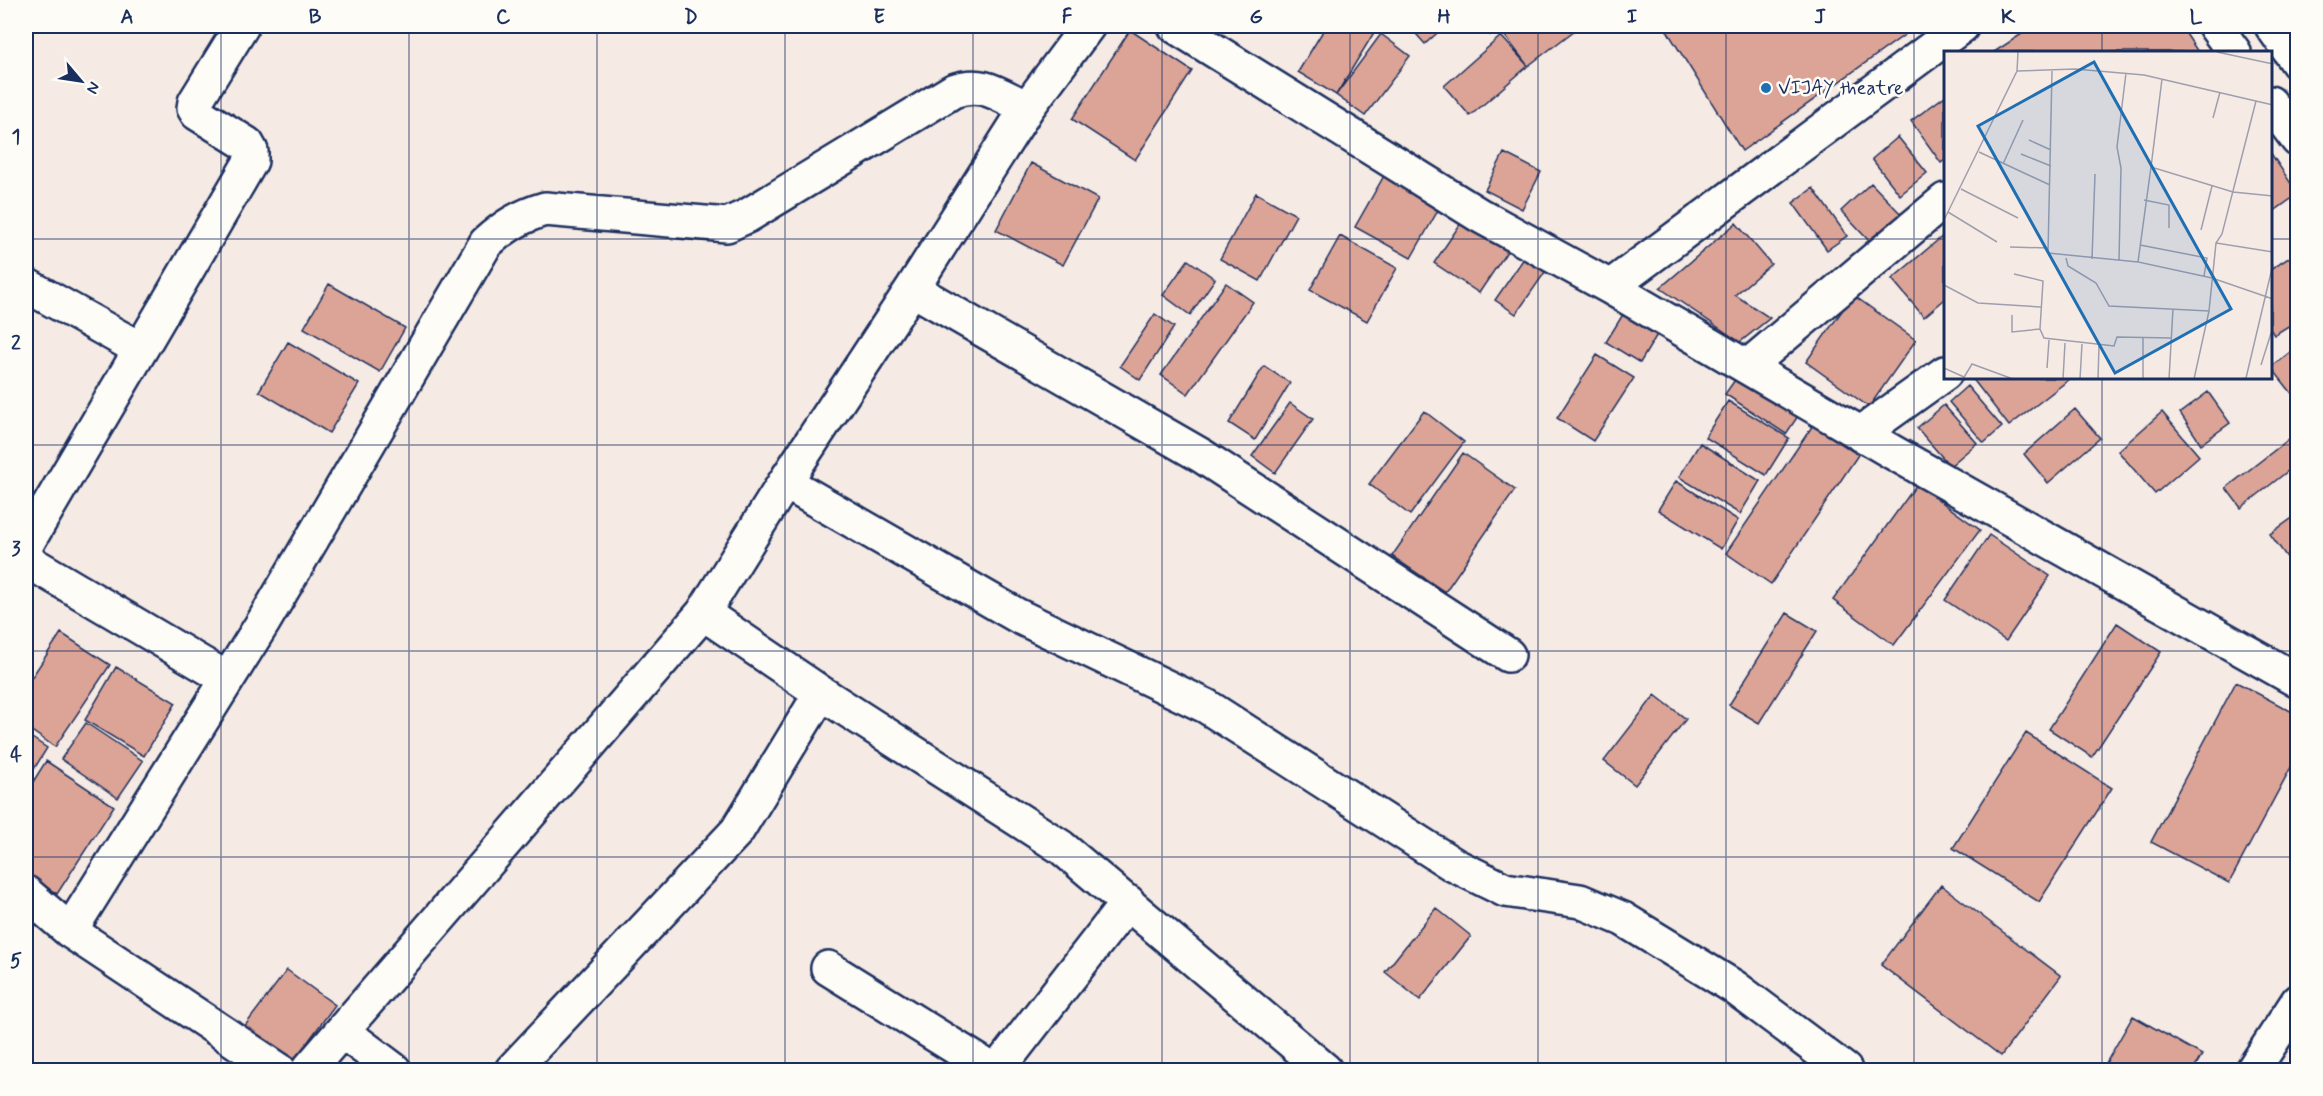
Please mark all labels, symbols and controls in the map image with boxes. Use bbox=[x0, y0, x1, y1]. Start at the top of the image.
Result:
text: A bbox=[120, 4, 134, 31]
text: B bbox=[309, 4, 322, 31]
text: C bbox=[496, 4, 511, 31]
text: D bbox=[684, 4, 698, 31]
text: E bbox=[873, 4, 885, 31]
text: F bbox=[1062, 4, 1073, 31]
text: G bbox=[1249, 4, 1263, 31]
text: H bbox=[1437, 4, 1451, 31]
text: I bbox=[1627, 4, 1637, 31]
text: J bbox=[1814, 4, 1826, 31]
text: K bbox=[2001, 4, 2016, 31]
text: L bbox=[2190, 4, 2203, 31]
north arrow bbox=[51, 51, 111, 111]
inset map bbox=[1944, 51, 2272, 380]
place label: VIJAY theatre bbox=[1778, 75, 1904, 102]
text: N bbox=[81, 78, 105, 97]
marker: VIJAY theatre bbox=[1759, 81, 1773, 95]
text: 1 bbox=[12, 124, 20, 151]
text: 2 bbox=[11, 330, 21, 357]
text: 3 bbox=[11, 536, 21, 563]
text: 4 bbox=[10, 742, 22, 769]
text: 5 bbox=[10, 948, 22, 975]

